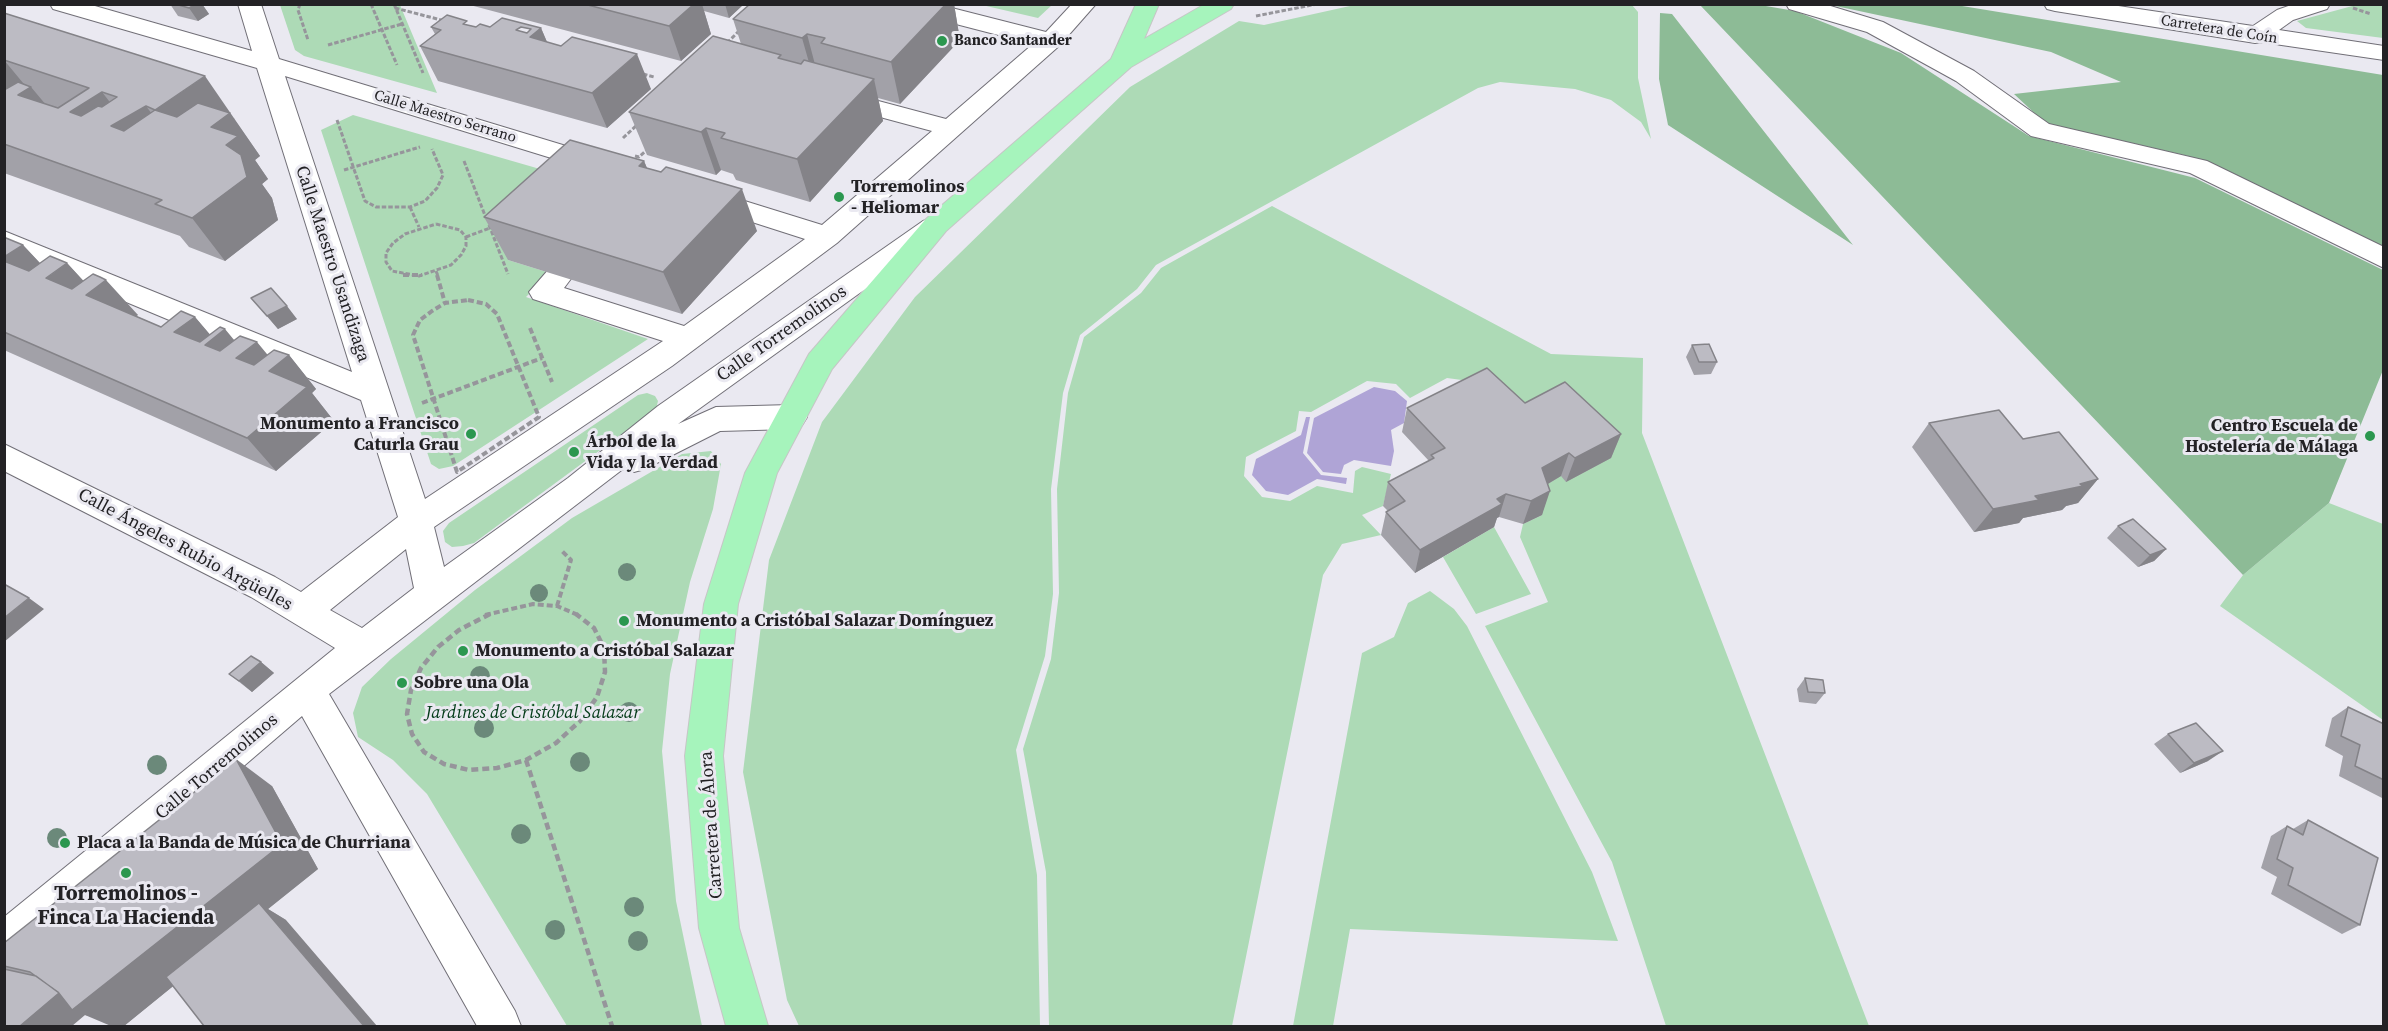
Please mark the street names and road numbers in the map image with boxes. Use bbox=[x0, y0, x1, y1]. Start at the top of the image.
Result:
street label: Carretera de Coín bbox=[2159, 12, 2279, 48]
street label: Calle Maestro Serrano bbox=[372, 87, 518, 147]
street label: Calle Maestro Usandizaga bbox=[290, 163, 374, 365]
street label: Calle Torremolinos bbox=[713, 281, 851, 387]
street label: Calle Ángeles Rubio Argüelles bbox=[74, 484, 296, 616]
street label: Calle Torremolinos bbox=[151, 709, 283, 825]
street label: Carretera de Álora bbox=[696, 751, 728, 899]

